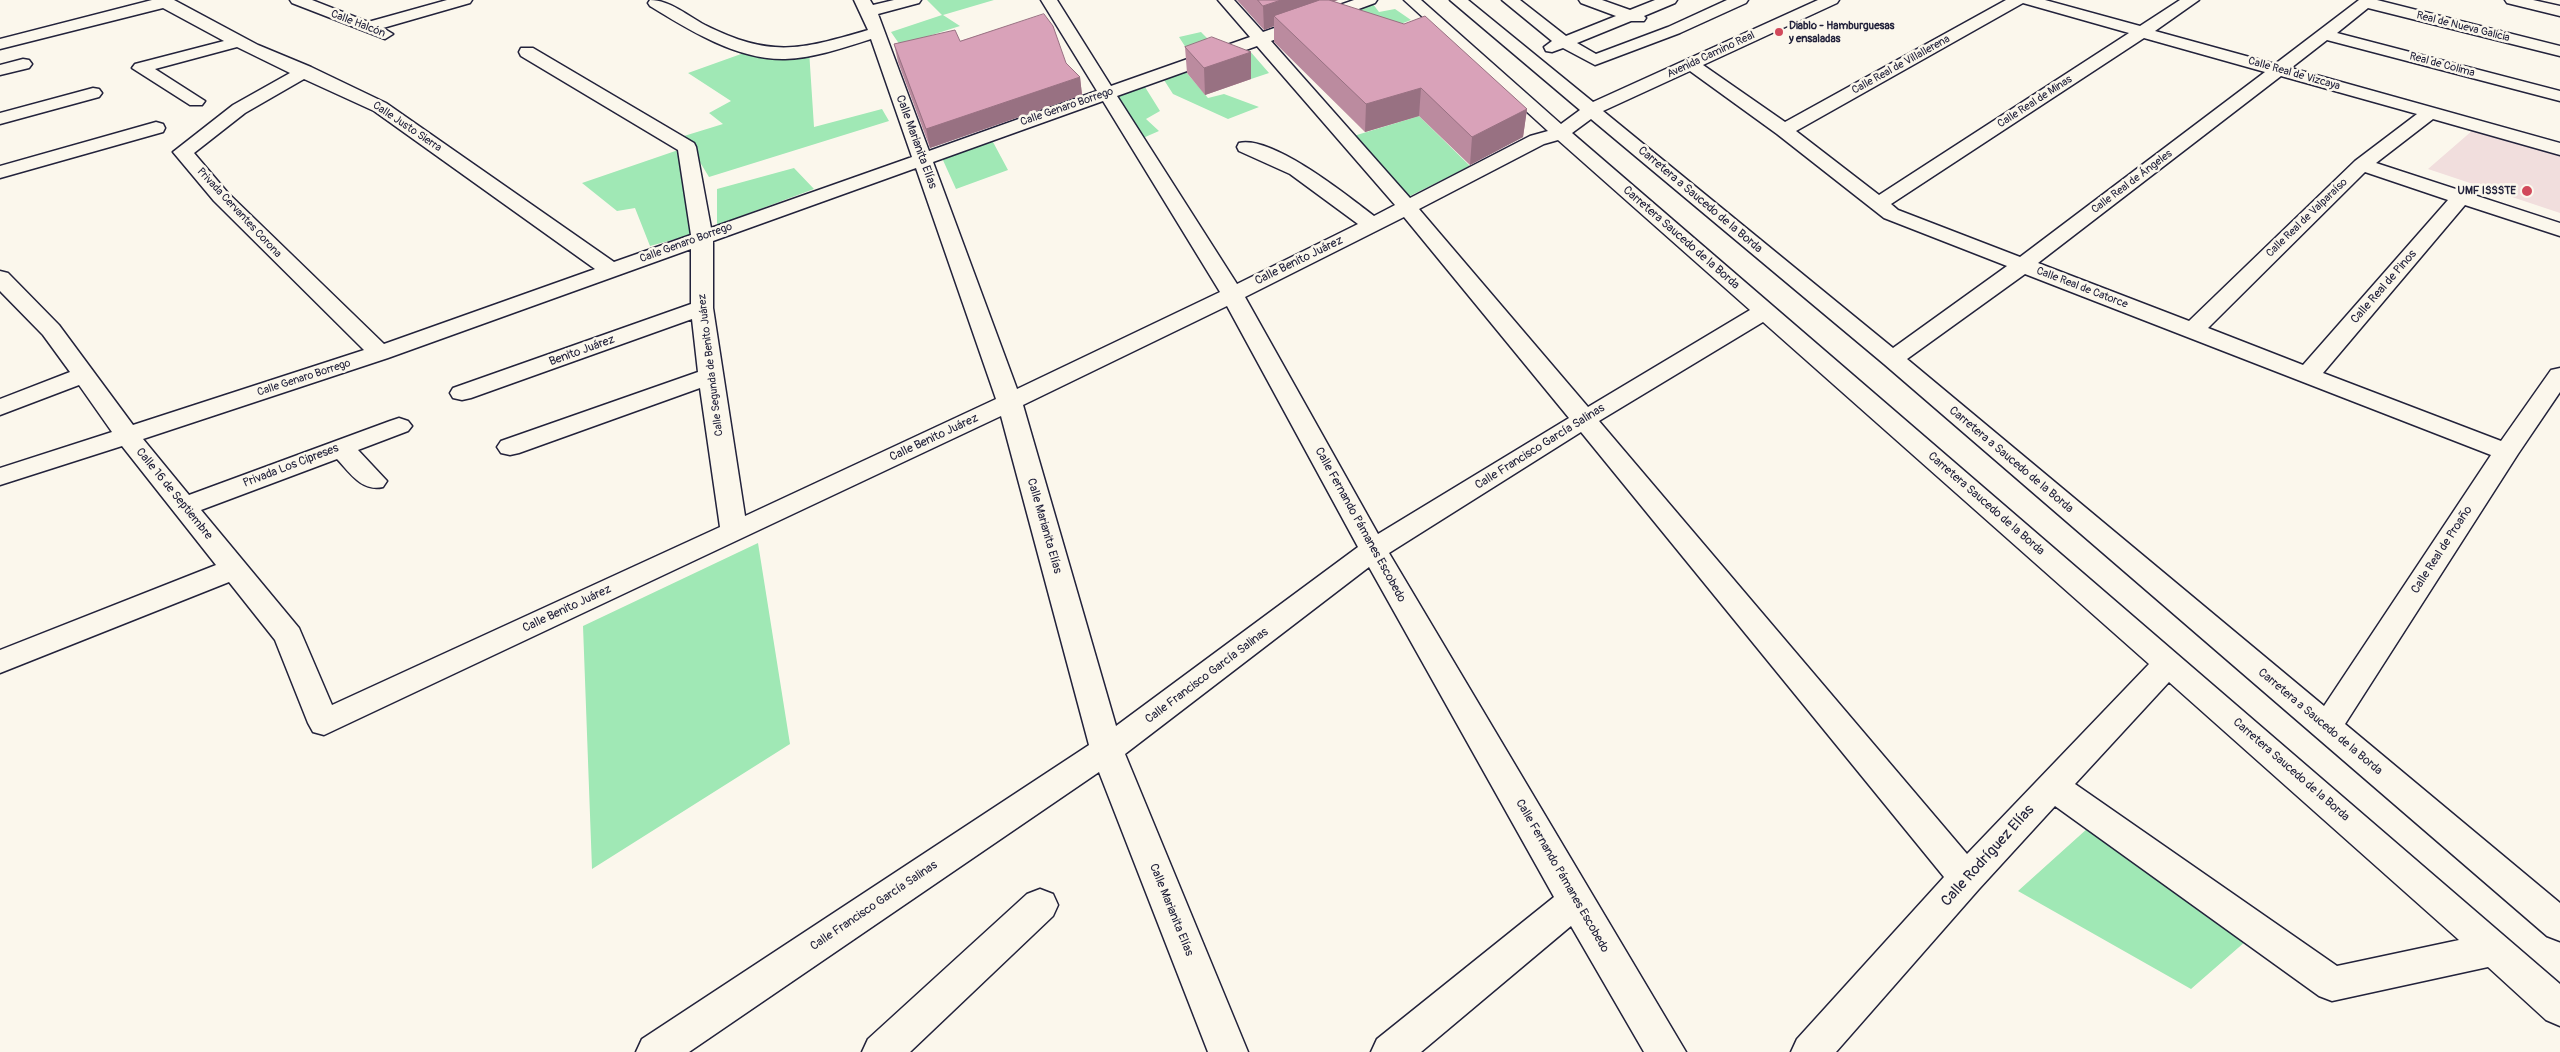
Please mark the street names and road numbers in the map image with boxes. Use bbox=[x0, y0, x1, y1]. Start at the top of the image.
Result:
street label: Calle Halcón bbox=[329, 8, 387, 40]
street label: Real de Nueva Galicia bbox=[2415, 9, 2511, 45]
street label: Avenida Camino Real bbox=[1665, 29, 1757, 81]
street label: Calle Real de Villallerena bbox=[1850, 33, 1952, 97]
street label: Real de Colima bbox=[2408, 50, 2476, 80]
street label: Calle Real de Vizcaya bbox=[2247, 55, 2341, 93]
street label: Calle Real de Minas bbox=[1995, 73, 2075, 131]
street label: Calle Genaro Borrego bbox=[1019, 85, 1115, 129]
street label: Calle Marianita Elías bbox=[892, 93, 940, 191]
street label: Calle Justo Sierra bbox=[370, 99, 444, 155]
street label: Carretera a Saucedo de la Borda bbox=[1635, 144, 1765, 256]
street label: Calle Real de Ángeles bbox=[2089, 147, 2175, 217]
street label: Privada Cervantes Corona bbox=[194, 165, 284, 261]
street label: Calle Real de Valparaíso bbox=[2264, 176, 2350, 260]
street label: Carretera Saucedo de la Borda bbox=[1620, 183, 1742, 293]
street label: Calle Genaro Borrego bbox=[638, 220, 734, 266]
street label: Calle Benito Juárez bbox=[1253, 233, 1345, 289]
street label: Calle Real de Pinos bbox=[2348, 247, 2420, 327]
street label: Calle Real de Catorce bbox=[2034, 264, 2130, 312]
street label: Calle Segunda de Benito Juárez bbox=[696, 293, 726, 437]
street label: Benito Juárez bbox=[547, 332, 617, 370]
street label: Calle Genaro Borrego bbox=[256, 357, 352, 399]
street label: Calle Francisco García Salinas bbox=[1473, 401, 1607, 493]
street label: Carretera a Saucedo de la Borda bbox=[1946, 404, 2076, 516]
street label: Calle Benito Juárez bbox=[887, 411, 981, 465]
street label: Privada Los Cipreses bbox=[241, 441, 341, 491]
street label: Calle 16 de Septiembre bbox=[133, 445, 215, 543]
street label: Calle Fernando Pámanes Escobedo bbox=[1311, 445, 1409, 605]
street label: Carretera Saucedo de la Borda bbox=[1925, 449, 2047, 559]
street label: Calle Marianita Elías bbox=[1024, 477, 1064, 575]
street label: Calle Real de Proaño bbox=[2408, 504, 2476, 596]
street label: Calle Benito Juárez bbox=[520, 582, 614, 636]
street label: Calle Francisco García Salinas bbox=[1143, 625, 1271, 727]
street label: Carretera a Saucedo de la Borda bbox=[2255, 666, 2385, 778]
street label: Carretera Saucedo de la Borda bbox=[2230, 715, 2352, 825]
street label: Calle Fernando Pámanes Escobedo bbox=[1512, 797, 1612, 955]
street label: Calle Rodríguez Elías bbox=[1938, 801, 2038, 911]
street label: Calle Francisco García Salinas bbox=[808, 858, 940, 954]
street label: Calle Marianita Elías bbox=[1146, 862, 1196, 958]

